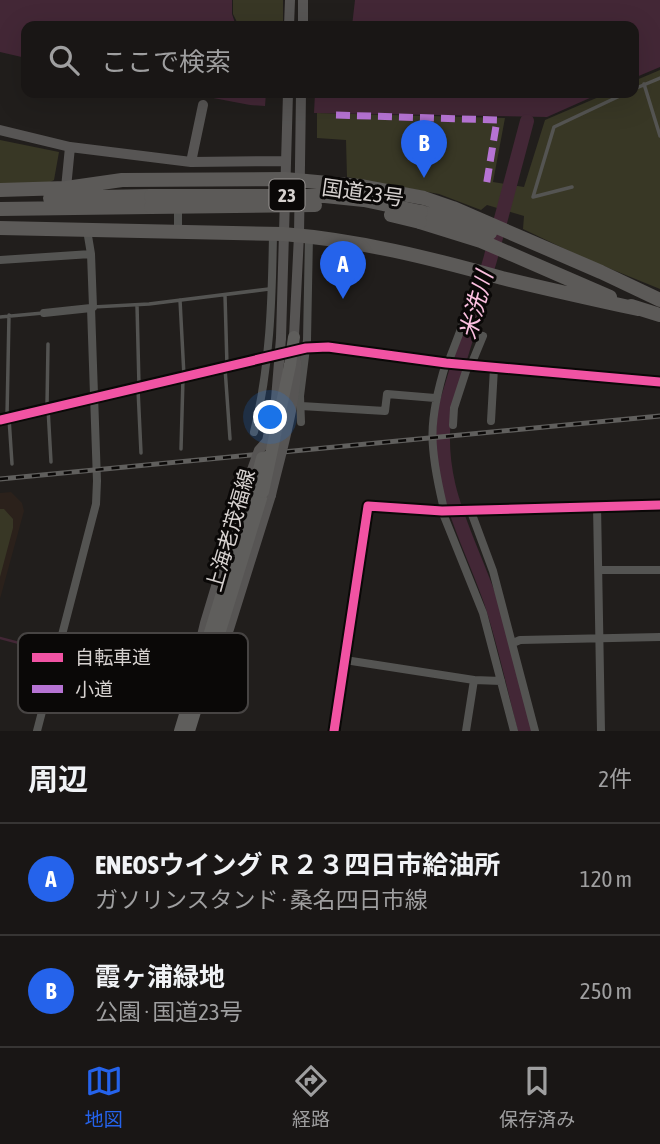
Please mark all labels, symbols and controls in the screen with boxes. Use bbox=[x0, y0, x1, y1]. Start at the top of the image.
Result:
search box bbox=[21, 21, 639, 98]
icon: search bbox=[45, 41, 83, 79]
text: ここで検索 bbox=[101, 47, 231, 77]
pin: B bbox=[401, 120, 447, 178]
street label: 国道23号 bbox=[320, 174, 406, 210]
road number: 23 bbox=[270, 180, 304, 210]
pin: A bbox=[320, 241, 366, 299]
water label: 米洗川 bbox=[455, 265, 498, 342]
your location bbox=[253, 400, 287, 434]
street label: 上海老茂福線 bbox=[201, 466, 259, 594]
legend bbox=[18, 633, 248, 713]
text: 自転車道 bbox=[75, 646, 151, 668]
text: 小道 bbox=[75, 678, 113, 700]
text: 周辺 bbox=[28, 762, 88, 796]
text: 2件 bbox=[598, 766, 632, 792]
text: ENEOSウイング Ｒ２３四日市給油所 bbox=[95, 850, 500, 880]
text: A bbox=[45, 866, 57, 892]
text: 120 m bbox=[580, 866, 632, 892]
text: ガソリンスタンド · 桑名四日市線 bbox=[95, 887, 428, 913]
text: 霞ヶ浦緑地 bbox=[95, 962, 225, 992]
text: B bbox=[46, 978, 56, 1004]
text: 250 m bbox=[580, 978, 632, 1004]
text: 公園 · 国道23号 bbox=[95, 999, 243, 1025]
tab: 地図 bbox=[85, 1062, 123, 1131]
tab: 経路 bbox=[292, 1062, 330, 1131]
tab: 保存済み bbox=[499, 1062, 575, 1131]

